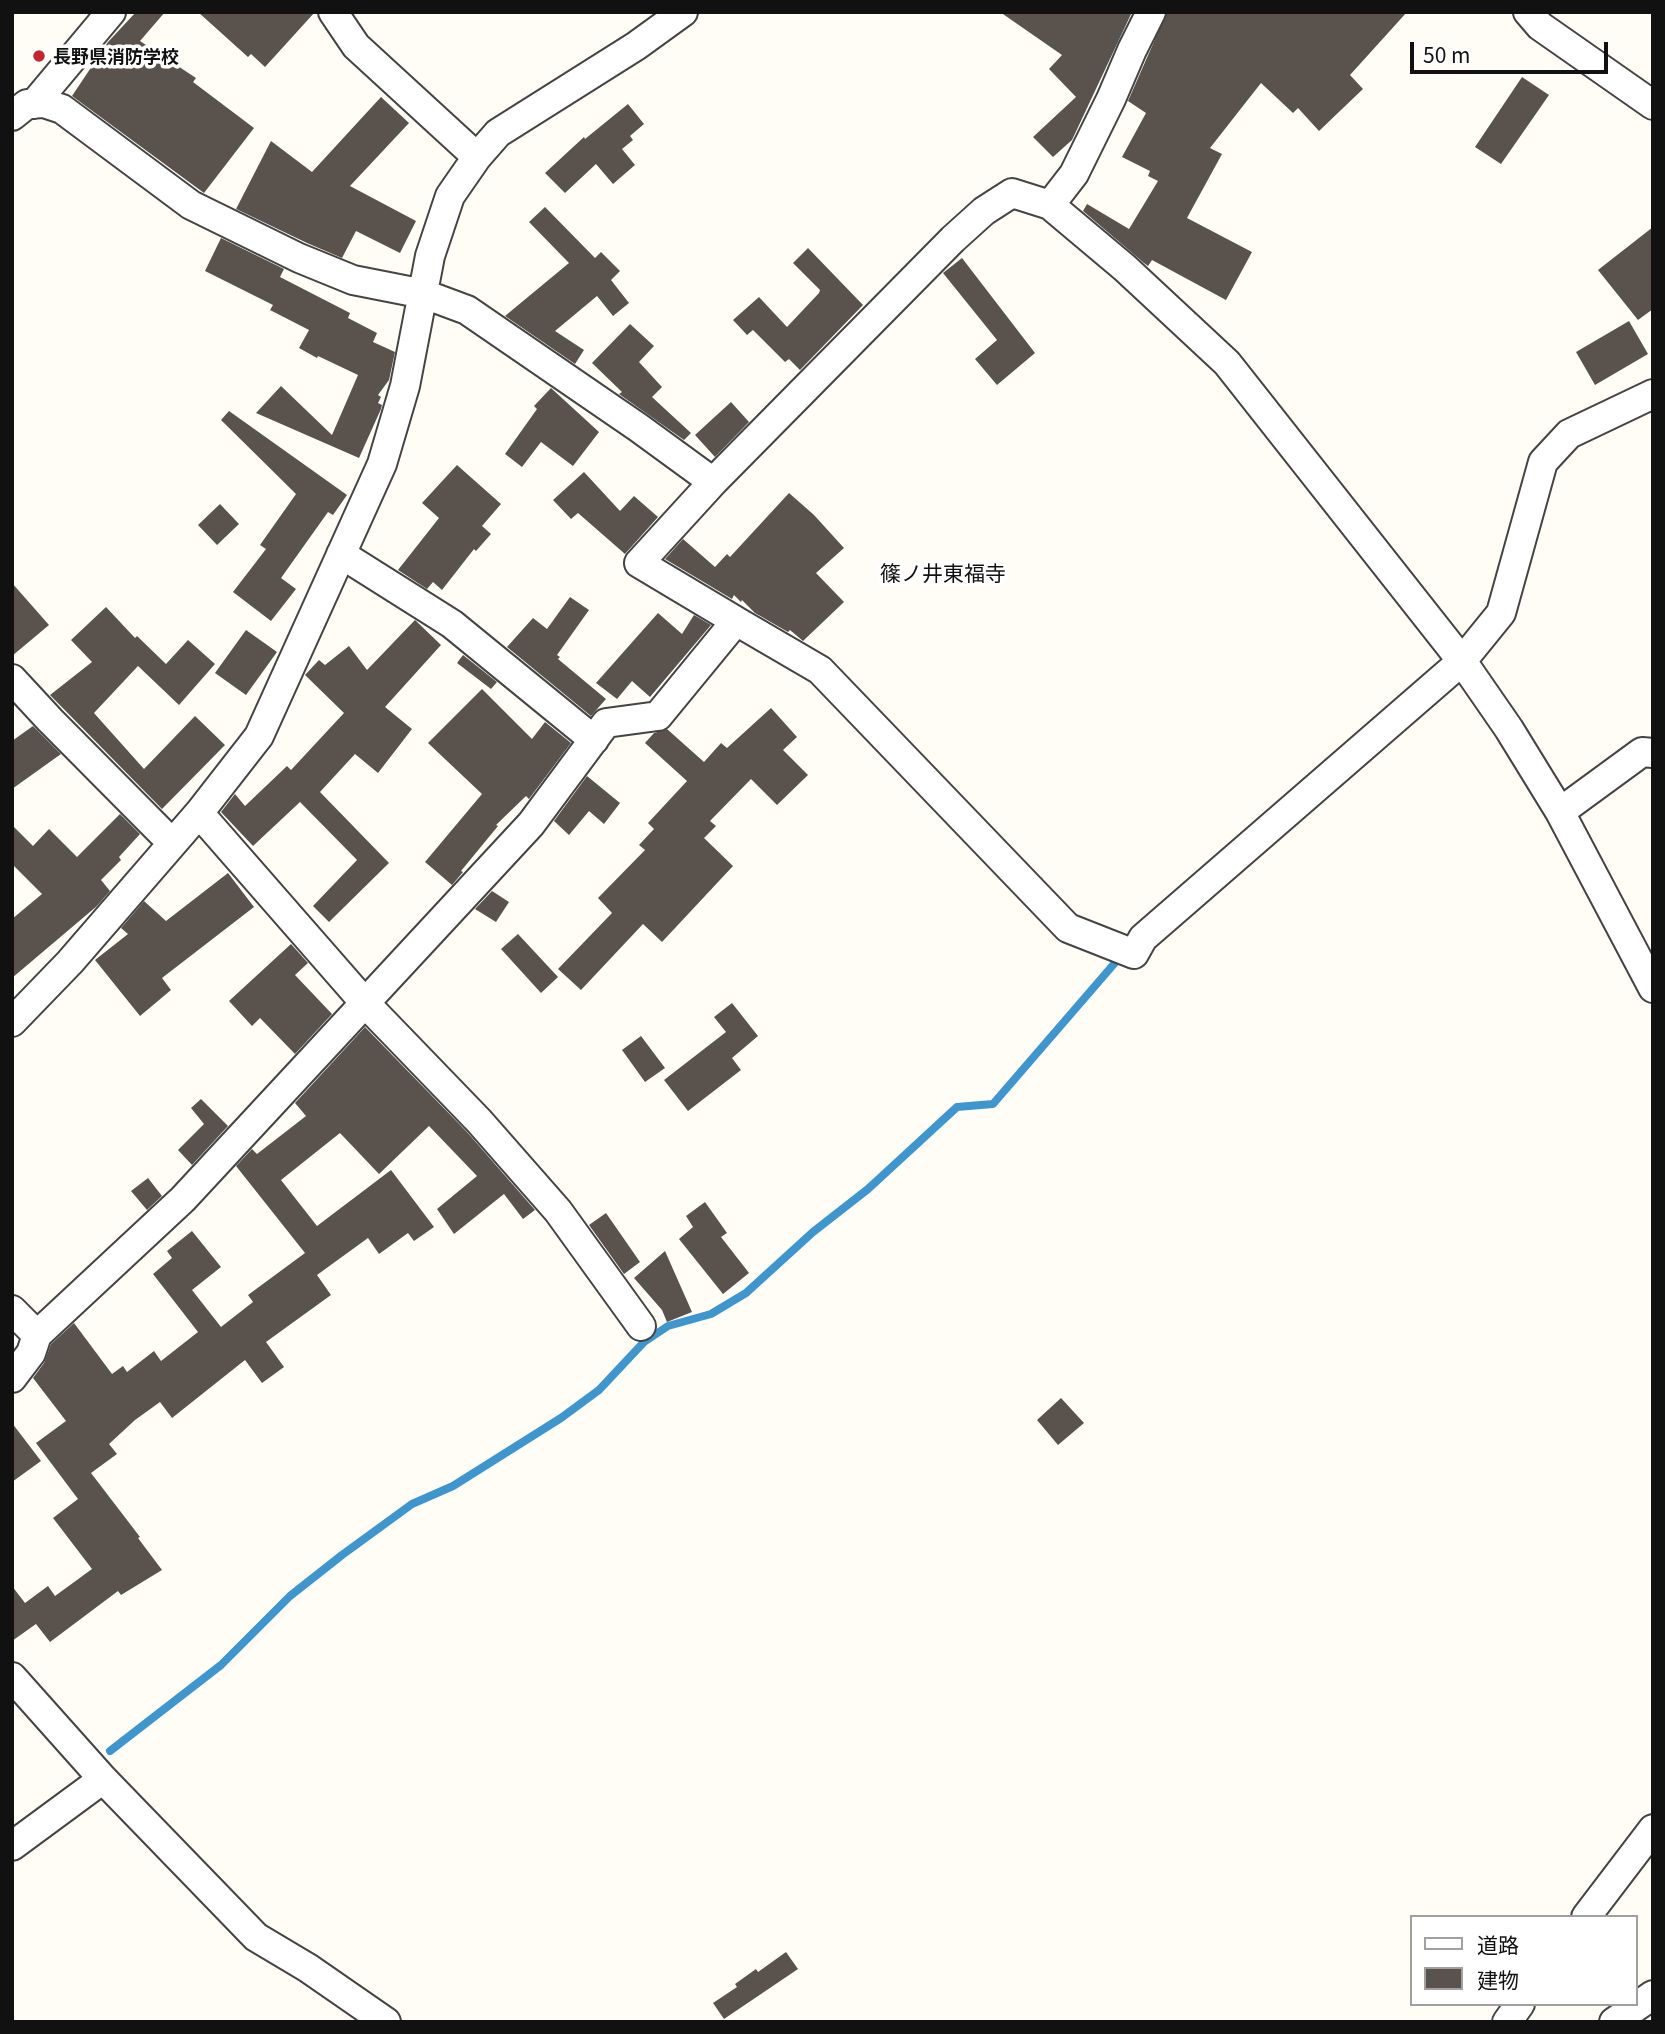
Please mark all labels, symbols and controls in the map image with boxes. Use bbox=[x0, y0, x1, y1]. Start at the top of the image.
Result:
scale bar bbox=[1413, 28, 1611, 72]
text: 50 m bbox=[1423, 39, 1470, 69]
place label: 長野県消防学校 bbox=[53, 45, 179, 67]
marker: 長野県消防学校 bbox=[31, 48, 47, 64]
district label: 篠ノ井東福寺 bbox=[880, 560, 1006, 586]
legend bbox=[1410, 1915, 1637, 2006]
text: 道路 bbox=[1477, 1929, 1519, 1959]
text: 建物 bbox=[1477, 1964, 1519, 1994]

